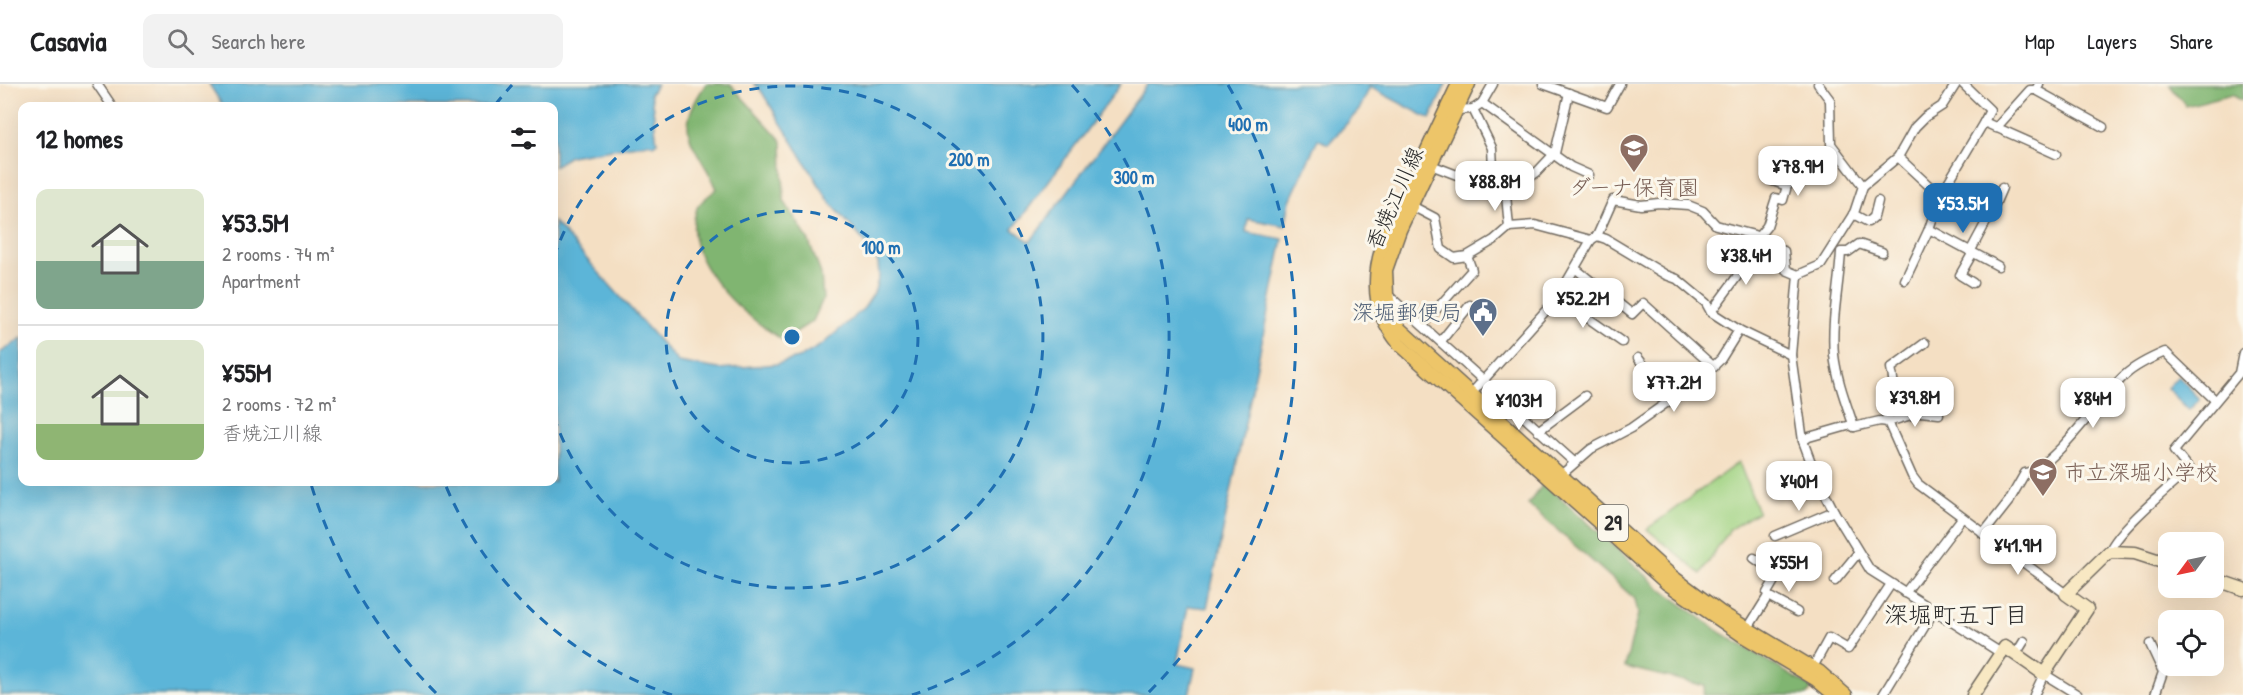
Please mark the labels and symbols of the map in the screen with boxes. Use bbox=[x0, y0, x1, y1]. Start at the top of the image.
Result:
text: 400 m bbox=[1228, 112, 1268, 137]
school or university icon: ダーナ保育園 bbox=[1618, 132, 1650, 174]
street label: 香焼江川線 bbox=[1358, 142, 1430, 254]
pin: ¥78.9M bbox=[1749, 146, 1847, 197]
text: 200 m bbox=[949, 147, 989, 172]
pin: ¥88.8M bbox=[1446, 161, 1544, 212]
text: 300 m bbox=[1114, 165, 1154, 190]
place label: ダーナ保育園 bbox=[1569, 172, 1699, 202]
pin: ¥53.5M bbox=[1914, 183, 2012, 234]
text: 100 m bbox=[861, 235, 901, 260]
pin: ¥38.4M bbox=[1697, 235, 1795, 286]
pin: ¥52.2M bbox=[1534, 278, 1632, 329]
public building icon: 深堀郵便局 bbox=[1467, 296, 1499, 338]
place label: 深堀郵便局 bbox=[1352, 297, 1462, 327]
centre of rings bbox=[782, 327, 802, 347]
pin: ¥77.2M bbox=[1625, 362, 1723, 413]
pin: ¥39.8M bbox=[1866, 377, 1964, 428]
pin: ¥84M bbox=[2057, 378, 2129, 429]
pin: ¥103M bbox=[1477, 380, 1561, 431]
school or university icon: 市立深堀小学校 bbox=[2027, 456, 2059, 498]
place label: 市立深堀小学校 bbox=[2064, 457, 2218, 487]
pin: ¥40M bbox=[1763, 461, 1835, 512]
road number: 29 bbox=[1598, 505, 1628, 541]
pin: ¥41.9M bbox=[1969, 525, 2067, 576]
north arrow bbox=[2158, 532, 2224, 598]
pin: ¥55M bbox=[1753, 542, 1825, 593]
district label: 深堀町五丁目 bbox=[1884, 598, 2028, 630]

